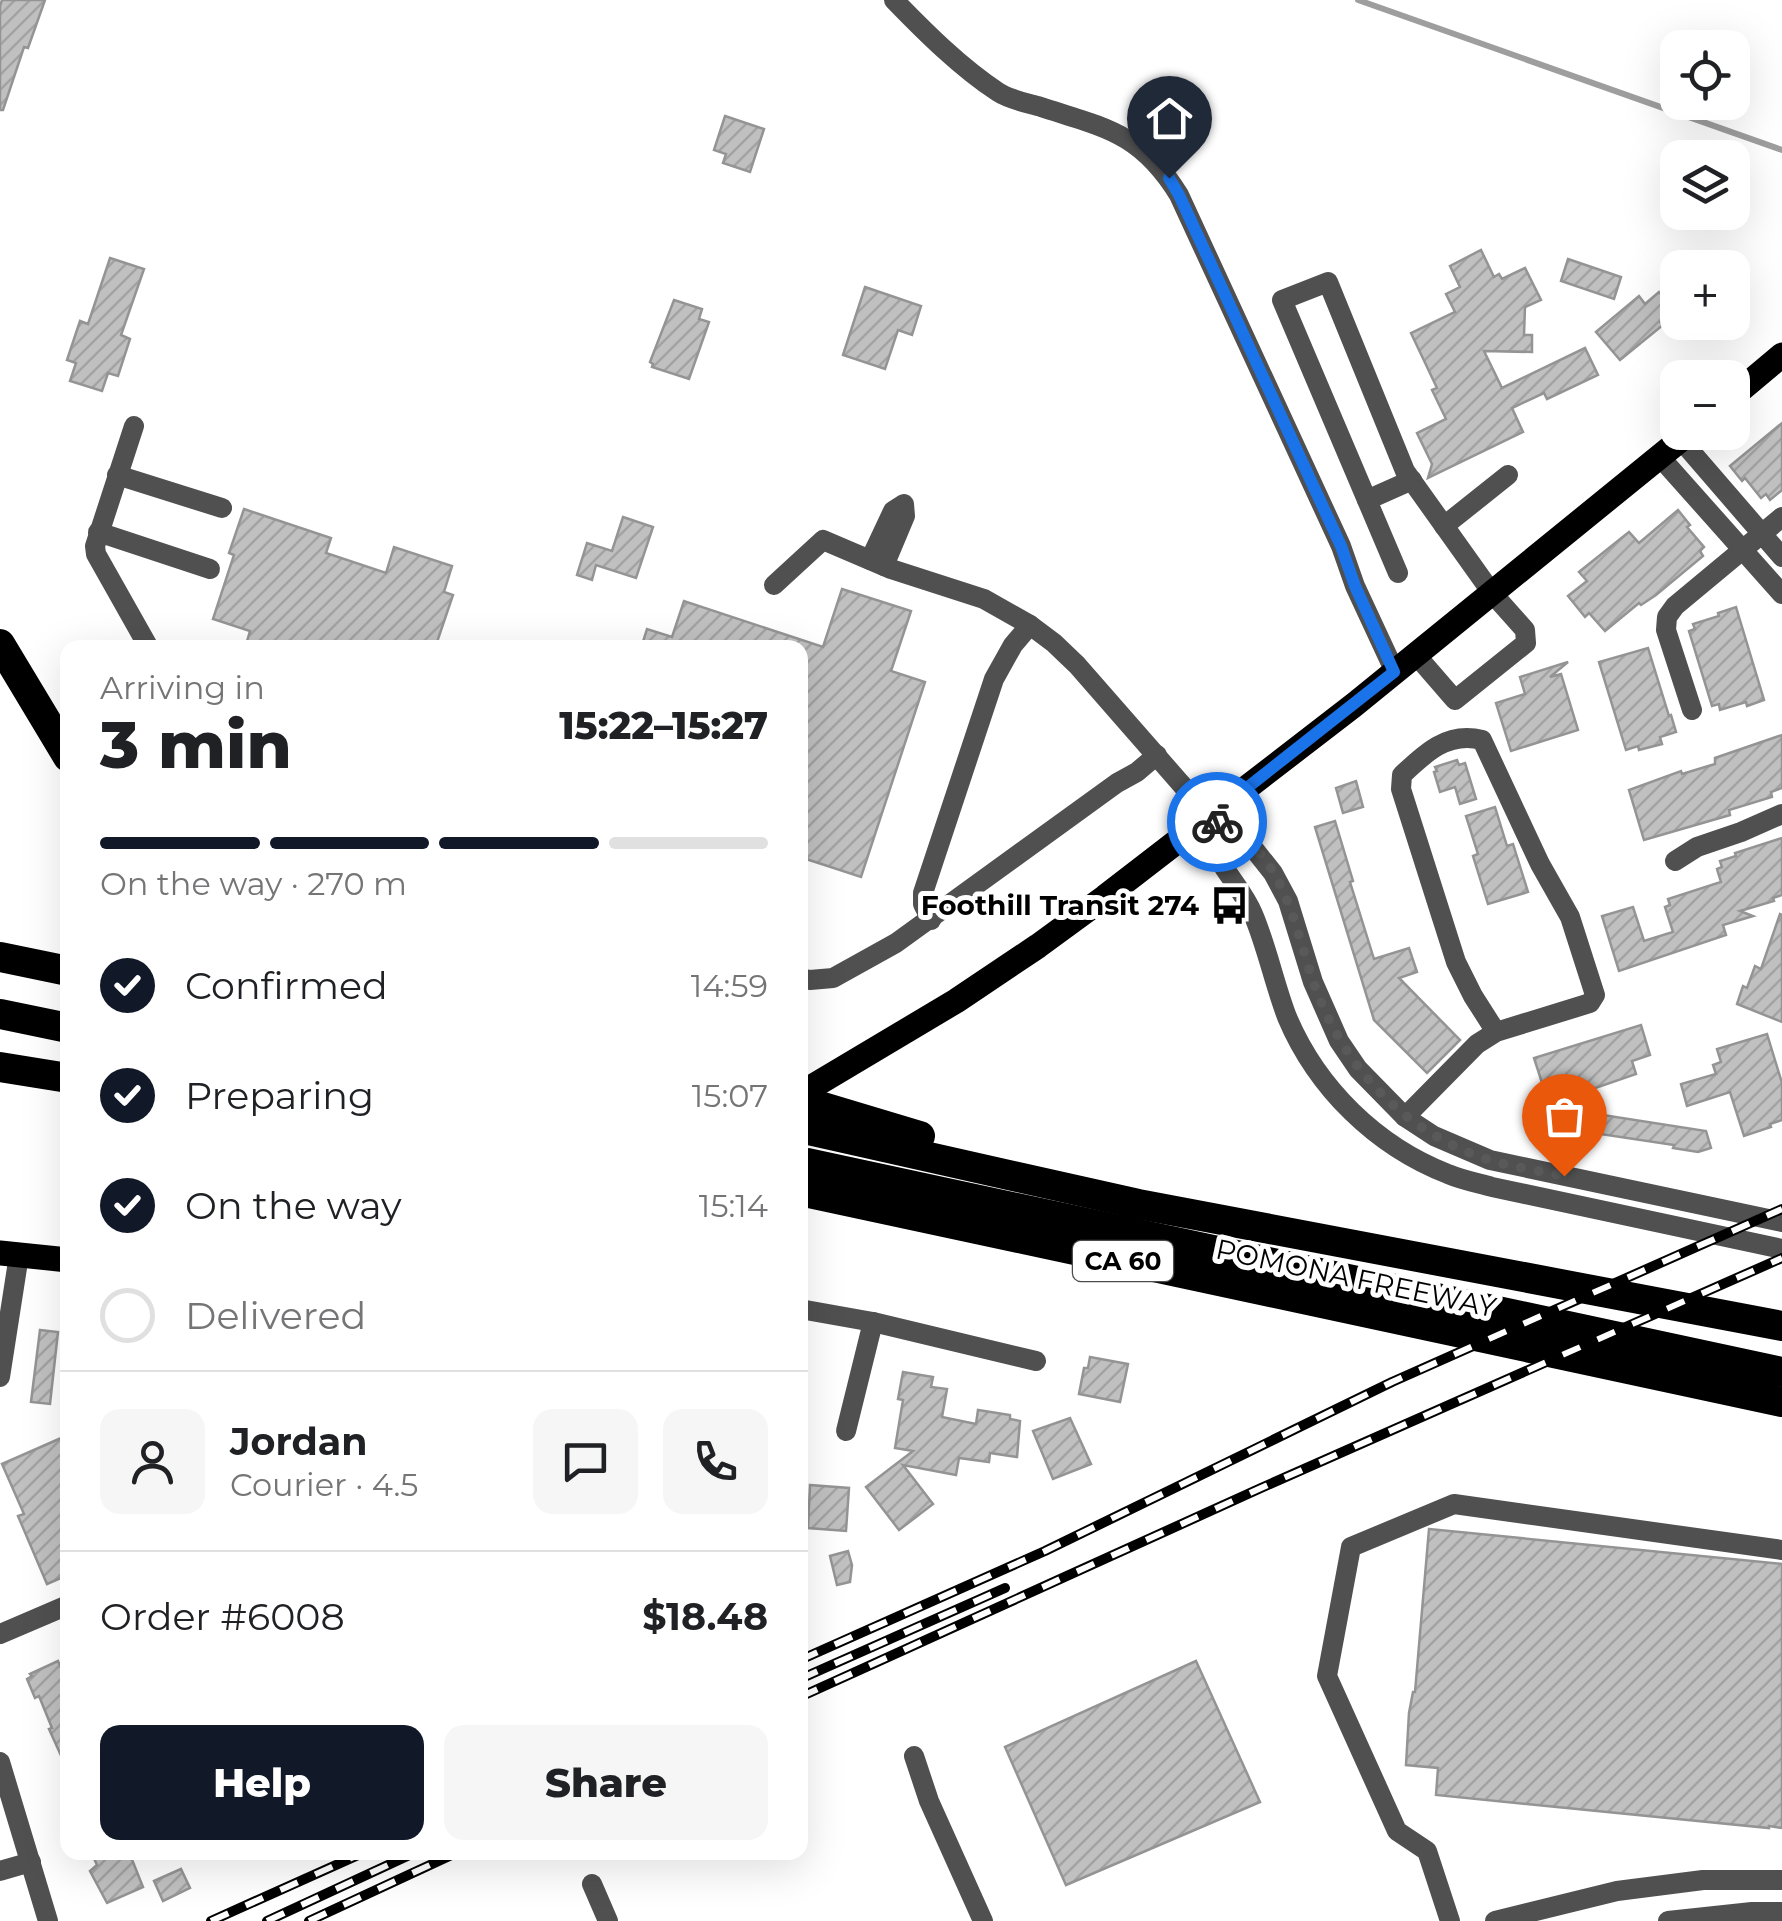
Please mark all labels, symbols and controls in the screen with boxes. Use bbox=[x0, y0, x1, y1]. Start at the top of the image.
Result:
map controls bbox=[1660, 30, 1750, 450]
button: locate bbox=[1660, 30, 1750, 120]
pin bbox=[1127, 76, 1212, 179]
icon: home bbox=[1142, 91, 1197, 146]
button: layers bbox=[1660, 140, 1750, 230]
button: + bbox=[1660, 250, 1750, 340]
button: − bbox=[1660, 360, 1750, 450]
text: Arriving in bbox=[100, 668, 265, 707]
text: 15:22–15:27 bbox=[559, 702, 768, 749]
text: 3 min bbox=[100, 705, 292, 784]
courier bbox=[1167, 772, 1267, 872]
icon: bike bbox=[1190, 795, 1245, 850]
text: On the way · 270 m bbox=[100, 864, 407, 903]
bus stop icon: Foothill Transit 274 bbox=[1208, 884, 1250, 926]
place label: Foothill Transit 274 bbox=[921, 888, 1200, 922]
icon: check bbox=[100, 958, 155, 1013]
text: Confirmed bbox=[185, 962, 388, 1009]
text: 14:59 bbox=[691, 966, 768, 1005]
icon: check bbox=[100, 1068, 155, 1123]
text: Preparing bbox=[185, 1072, 374, 1119]
pin bbox=[1522, 1074, 1607, 1177]
text: 15:07 bbox=[692, 1076, 768, 1115]
icon: bag bbox=[1537, 1089, 1592, 1144]
icon: check bbox=[100, 1178, 155, 1233]
text: On the way bbox=[185, 1182, 402, 1229]
text: 15:14 bbox=[699, 1186, 768, 1225]
street label: POMONA FREEWAY bbox=[1213, 1232, 1500, 1324]
road number: CA 60 bbox=[1073, 1241, 1173, 1281]
text: Delivered bbox=[185, 1292, 366, 1339]
button: person bbox=[100, 1409, 205, 1514]
button: chat bbox=[533, 1409, 638, 1514]
button: phone bbox=[663, 1409, 768, 1514]
text: Jordan bbox=[230, 1418, 368, 1465]
text: Courier · 4.5 bbox=[230, 1465, 418, 1504]
text: Order #6008 bbox=[100, 1593, 345, 1640]
text: $18.48 bbox=[642, 1593, 768, 1640]
button: Help bbox=[100, 1725, 424, 1840]
button: Share bbox=[444, 1725, 768, 1840]

